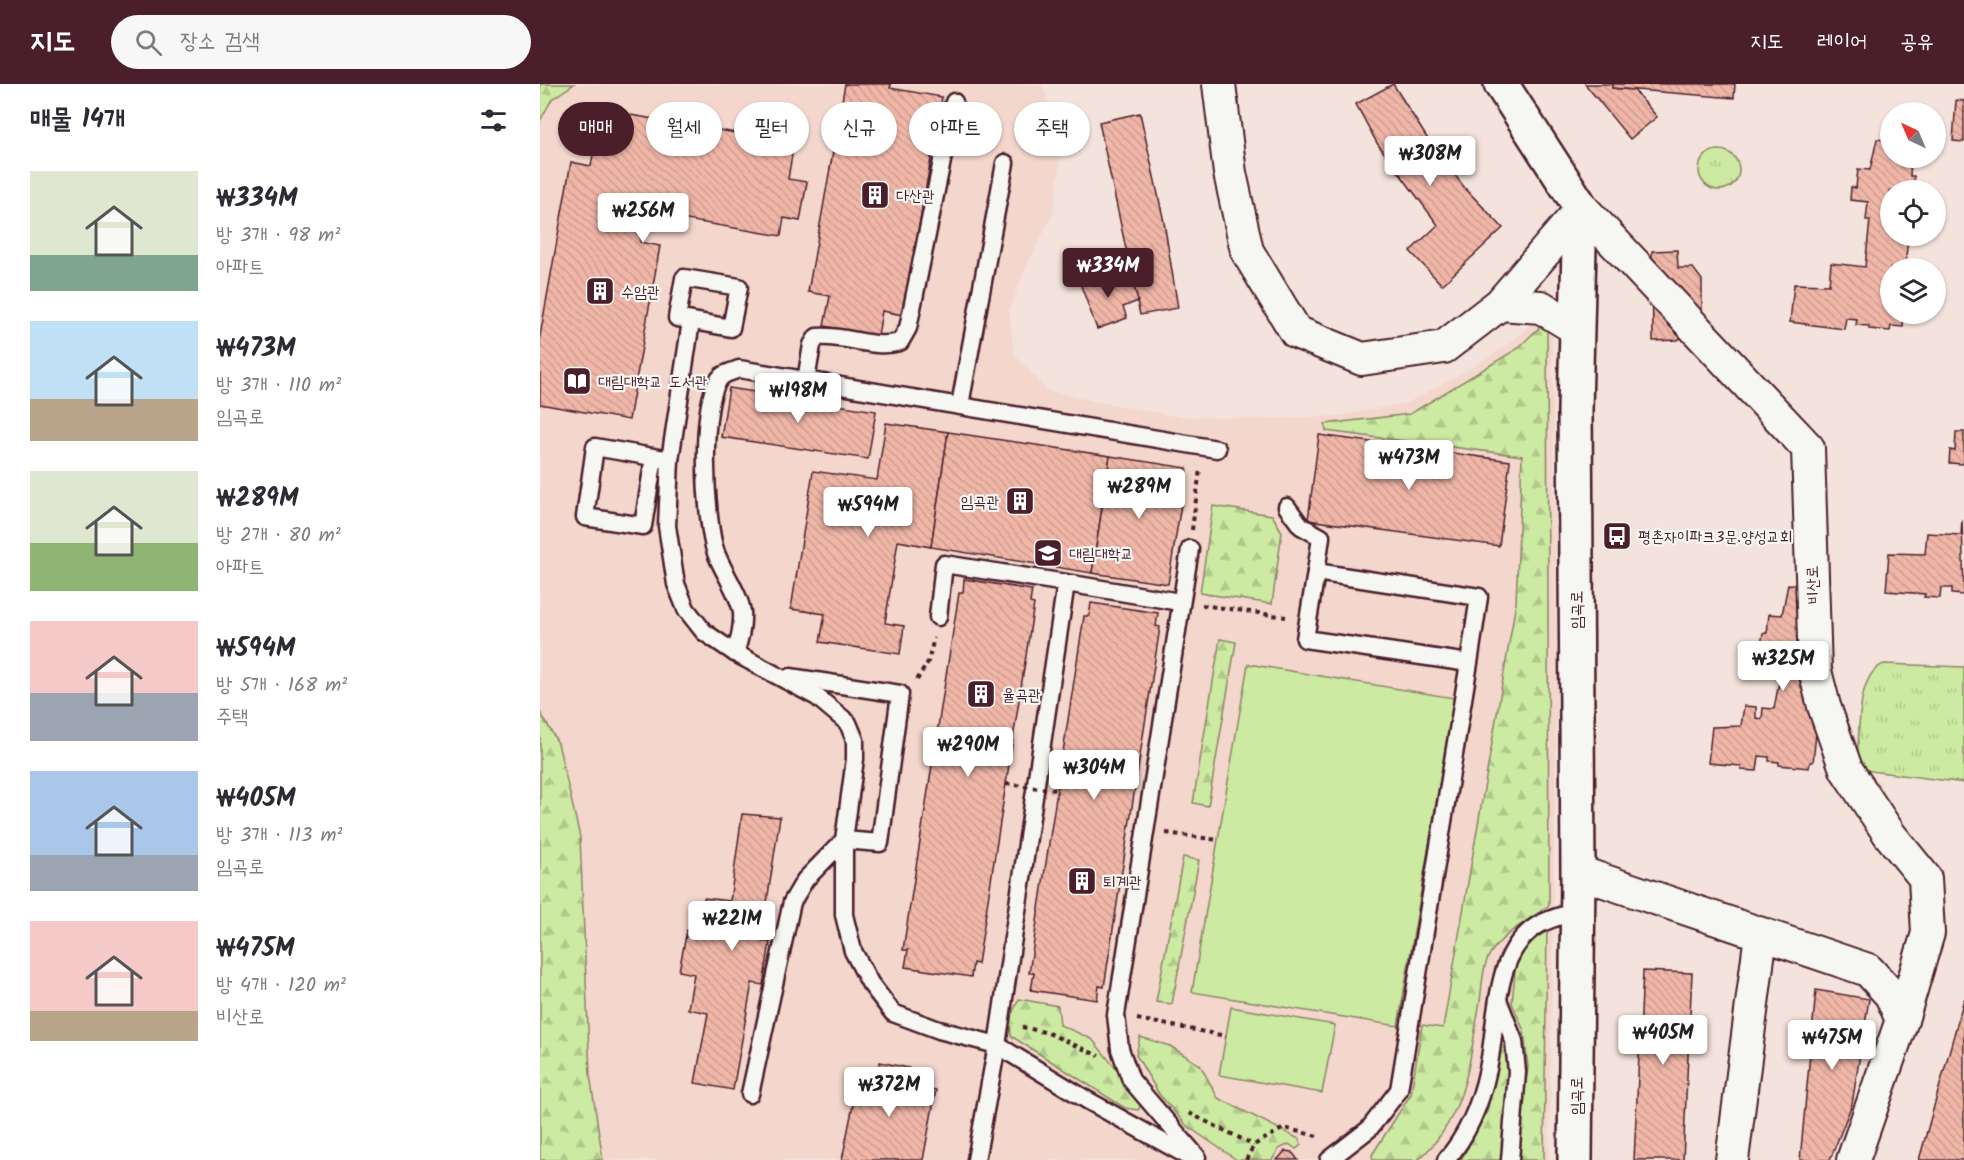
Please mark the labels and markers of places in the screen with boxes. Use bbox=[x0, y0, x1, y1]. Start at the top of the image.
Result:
pin: ₩308M bbox=[1388, 136, 1472, 187]
building icon: 다산관 bbox=[859, 179, 891, 211]
place label: 다산관 bbox=[896, 184, 935, 209]
pin: ₩256M bbox=[601, 193, 685, 244]
pin: ₩334M bbox=[1066, 248, 1150, 299]
building icon: 수암관 bbox=[584, 275, 616, 307]
place label: 수암관 bbox=[621, 280, 660, 305]
library icon: 대림대학교 도서관 bbox=[561, 365, 593, 397]
place label: 대림대학교 도서관 bbox=[598, 370, 708, 395]
pin: ₩198M bbox=[756, 373, 840, 424]
pin: ₩473M bbox=[1367, 440, 1451, 491]
pin: ₩289M bbox=[1097, 469, 1181, 520]
building icon: 임곡관 bbox=[1004, 485, 1036, 517]
pin: ₩594M bbox=[826, 487, 910, 538]
place label: 임곡관 bbox=[960, 490, 999, 515]
bus stop icon: 평촌자이파크3문.양성교회 bbox=[1601, 520, 1633, 552]
place label: 평촌자이파크3문.양성교회 bbox=[1638, 525, 1793, 550]
school or university icon: 대림대학교 bbox=[1032, 537, 1064, 569]
place label: 대림대학교 bbox=[1069, 542, 1133, 567]
pin: ₩325M bbox=[1741, 641, 1825, 692]
building icon: 율곡관 bbox=[965, 678, 997, 710]
place label: 율곡관 bbox=[1002, 683, 1041, 708]
pin: ₩290M bbox=[926, 727, 1010, 778]
pin: ₩304M bbox=[1052, 750, 1136, 801]
building icon: 퇴계관 bbox=[1066, 865, 1098, 897]
place label: 퇴계관 bbox=[1103, 870, 1142, 895]
pin: ₩221M bbox=[690, 901, 774, 952]
pin: ₩405M bbox=[1621, 1015, 1705, 1066]
pin: ₩475M bbox=[1790, 1020, 1874, 1071]
pin: ₩372M bbox=[847, 1067, 931, 1118]

